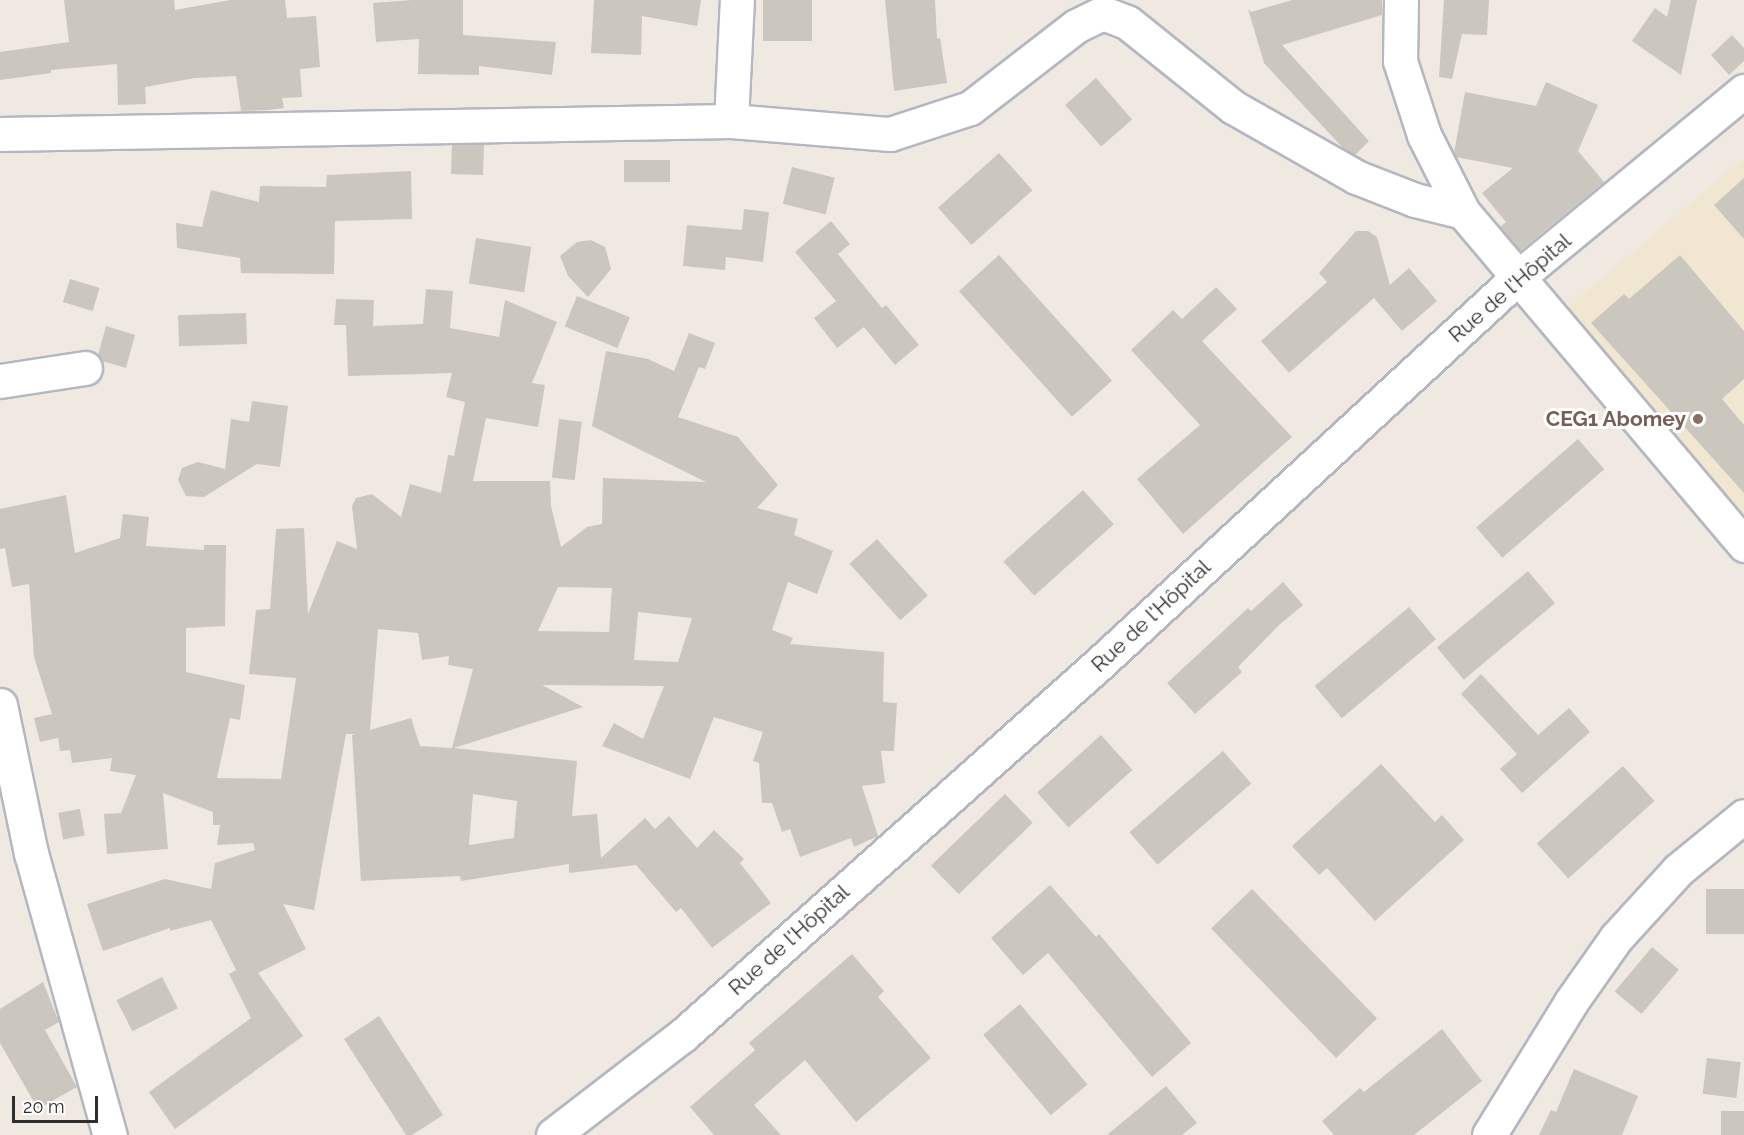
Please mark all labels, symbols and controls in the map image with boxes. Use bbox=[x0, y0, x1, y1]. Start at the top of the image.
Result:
street label: Rue de l'Hôpital bbox=[1444, 228, 1576, 348]
place label: CEG1 Abomey bbox=[1545, 406, 1686, 432]
marker: CEG1 Abomey bbox=[1691, 412, 1705, 426]
street label: Rue de l'Hôpital bbox=[1086, 554, 1216, 678]
street label: Rue de l'Hôpital bbox=[724, 879, 854, 1001]
scale bar bbox=[15, 1084, 100, 1122]
text: 20 m bbox=[23, 1096, 65, 1117]

